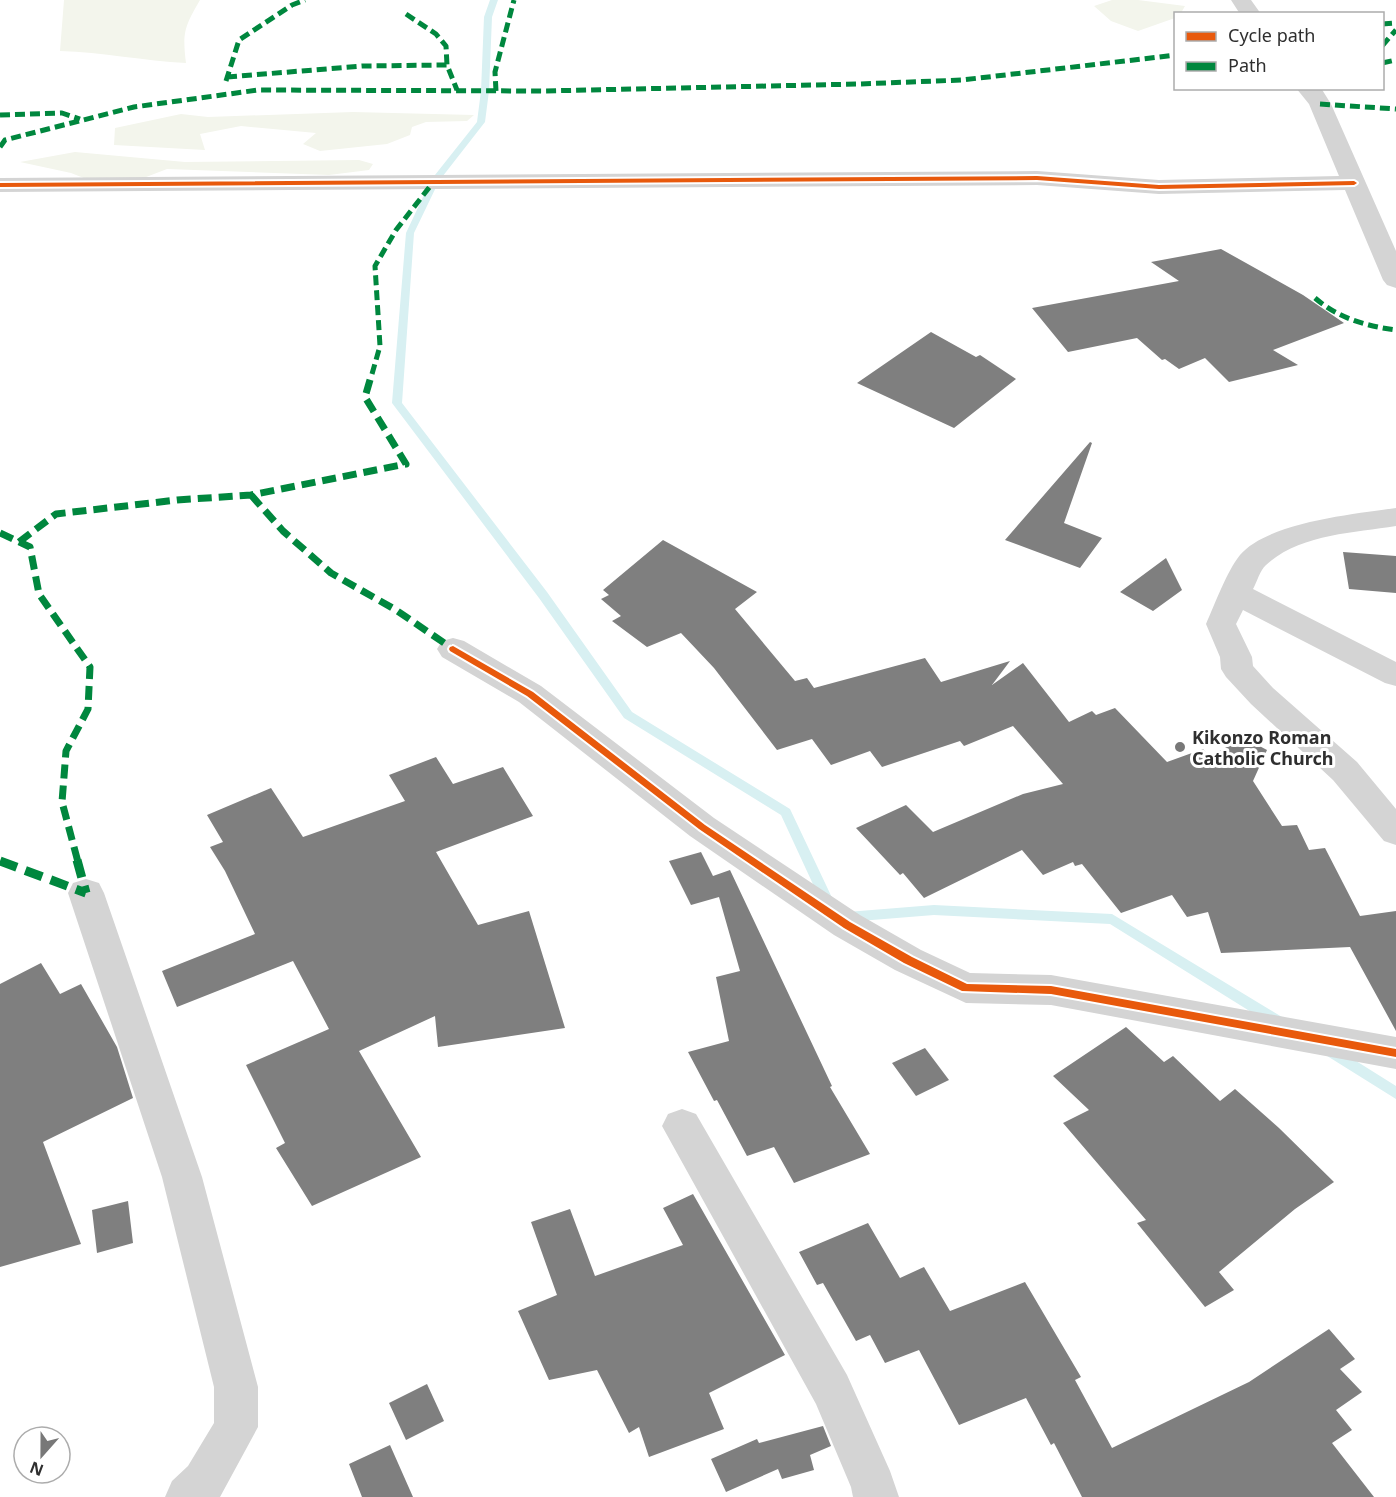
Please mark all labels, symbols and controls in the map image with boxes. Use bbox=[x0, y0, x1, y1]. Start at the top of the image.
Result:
legend bbox=[1174, 12, 1384, 90]
text: Cycle path bbox=[1228, 23, 1315, 47]
text: Path bbox=[1228, 53, 1267, 77]
place label: Kikonzo Roman Catholic Church bbox=[1192, 725, 1333, 770]
marker: Kikonzo Roman Catholic Church bbox=[1173, 740, 1187, 754]
north arrow bbox=[12, 1425, 72, 1485]
text: N bbox=[27, 1456, 47, 1482]

